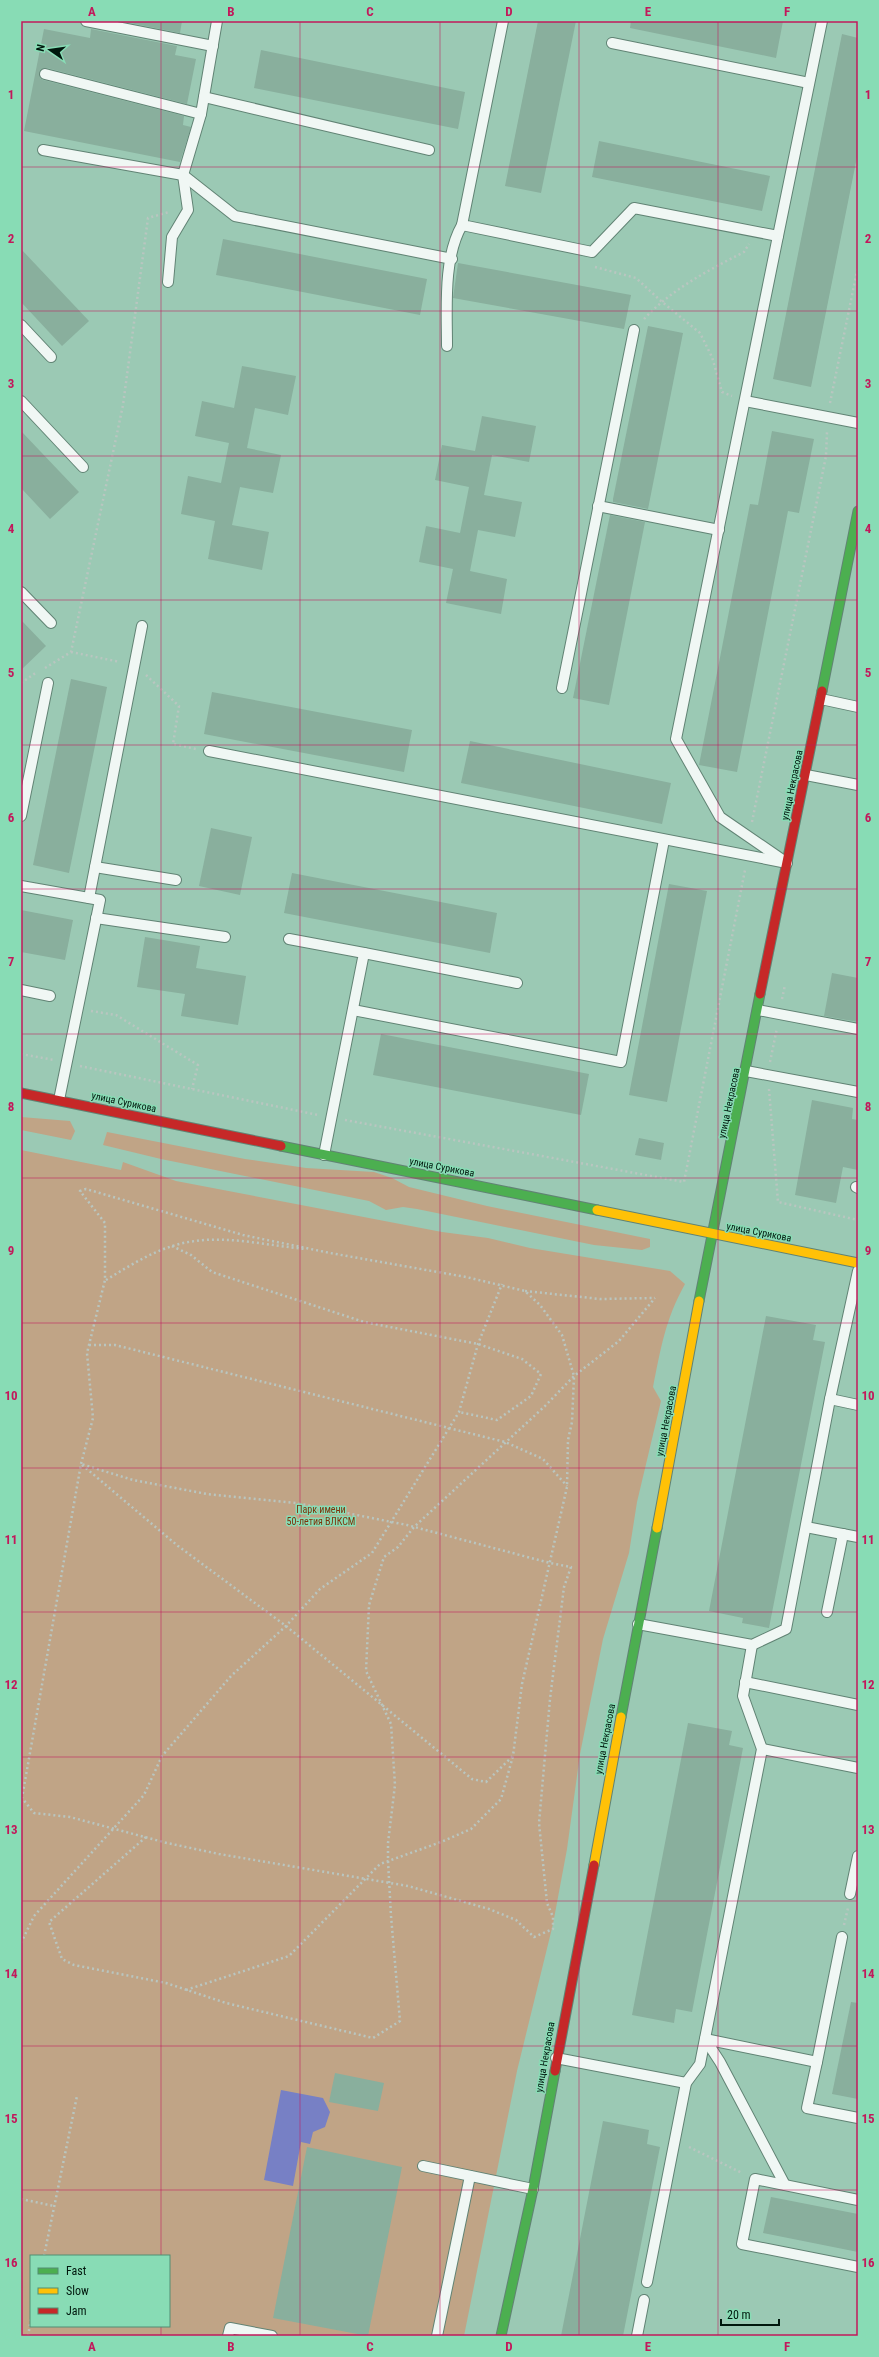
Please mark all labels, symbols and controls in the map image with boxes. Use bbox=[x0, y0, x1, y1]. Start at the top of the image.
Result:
text: A bbox=[88, 4, 96, 19]
text: B bbox=[227, 4, 235, 19]
text: C bbox=[366, 4, 374, 19]
text: D bbox=[505, 4, 513, 19]
text: E bbox=[645, 4, 652, 19]
text: F bbox=[784, 4, 790, 19]
north arrow bbox=[30, 30, 70, 70]
text: N bbox=[34, 43, 48, 53]
text: 1 bbox=[8, 87, 14, 102]
text: 1 bbox=[865, 87, 871, 102]
text: 2 bbox=[8, 231, 15, 246]
text: 2 bbox=[865, 231, 872, 246]
text: 3 bbox=[8, 376, 14, 391]
text: 3 bbox=[865, 376, 871, 391]
text: 4 bbox=[8, 521, 15, 536]
text: 4 bbox=[865, 521, 872, 536]
text: 5 bbox=[8, 665, 15, 680]
text: 5 bbox=[865, 665, 872, 680]
street label: улица Некрасова bbox=[779, 749, 805, 821]
text: 6 bbox=[8, 810, 15, 825]
text: 6 bbox=[865, 810, 872, 825]
text: 7 bbox=[8, 954, 15, 969]
text: 7 bbox=[865, 954, 872, 969]
street label: улица Некрасова bbox=[716, 1067, 742, 1139]
street label: улица Сурикова bbox=[91, 1090, 158, 1114]
text: 8 bbox=[8, 1099, 14, 1114]
text: 8 bbox=[865, 1099, 871, 1114]
street label: улица Сурикова bbox=[409, 1155, 476, 1179]
street label: улица Сурикова bbox=[726, 1220, 793, 1244]
text: 9 bbox=[8, 1243, 14, 1258]
text: 9 bbox=[865, 1243, 871, 1258]
street label: улица Некрасова bbox=[654, 1385, 678, 1457]
text: 10 bbox=[4, 1388, 18, 1403]
text: 10 bbox=[861, 1388, 875, 1403]
park label: Парк имени 50-летия ВЛКСМ bbox=[287, 1504, 355, 1527]
text: 11 bbox=[4, 1532, 18, 1547]
text: 11 bbox=[861, 1532, 875, 1547]
text: 12 bbox=[4, 1677, 18, 1692]
text: 12 bbox=[861, 1677, 875, 1692]
street label: улица Некрасова bbox=[593, 1703, 617, 1775]
text: 13 bbox=[4, 1822, 18, 1837]
text: 13 bbox=[861, 1822, 875, 1837]
text: 14 bbox=[4, 1966, 18, 1981]
text: 14 bbox=[861, 1966, 875, 1981]
street label: улица Некрасова bbox=[533, 2021, 557, 2093]
text: 15 bbox=[4, 2111, 18, 2126]
text: 15 bbox=[861, 2111, 875, 2126]
text: 16 bbox=[4, 2255, 18, 2270]
legend bbox=[30, 2255, 170, 2327]
text: 16 bbox=[861, 2255, 875, 2270]
text: Fast bbox=[66, 2264, 87, 2278]
text: Slow bbox=[66, 2284, 89, 2298]
scale bar bbox=[721, 2301, 779, 2327]
text: Jam bbox=[66, 2304, 87, 2318]
text: 20 m bbox=[727, 2308, 751, 2322]
text: A bbox=[88, 2339, 96, 2354]
text: B bbox=[227, 2339, 235, 2354]
text: C bbox=[366, 2339, 374, 2354]
text: D bbox=[505, 2339, 513, 2354]
text: E bbox=[645, 2339, 652, 2354]
text: F bbox=[784, 2339, 790, 2354]

